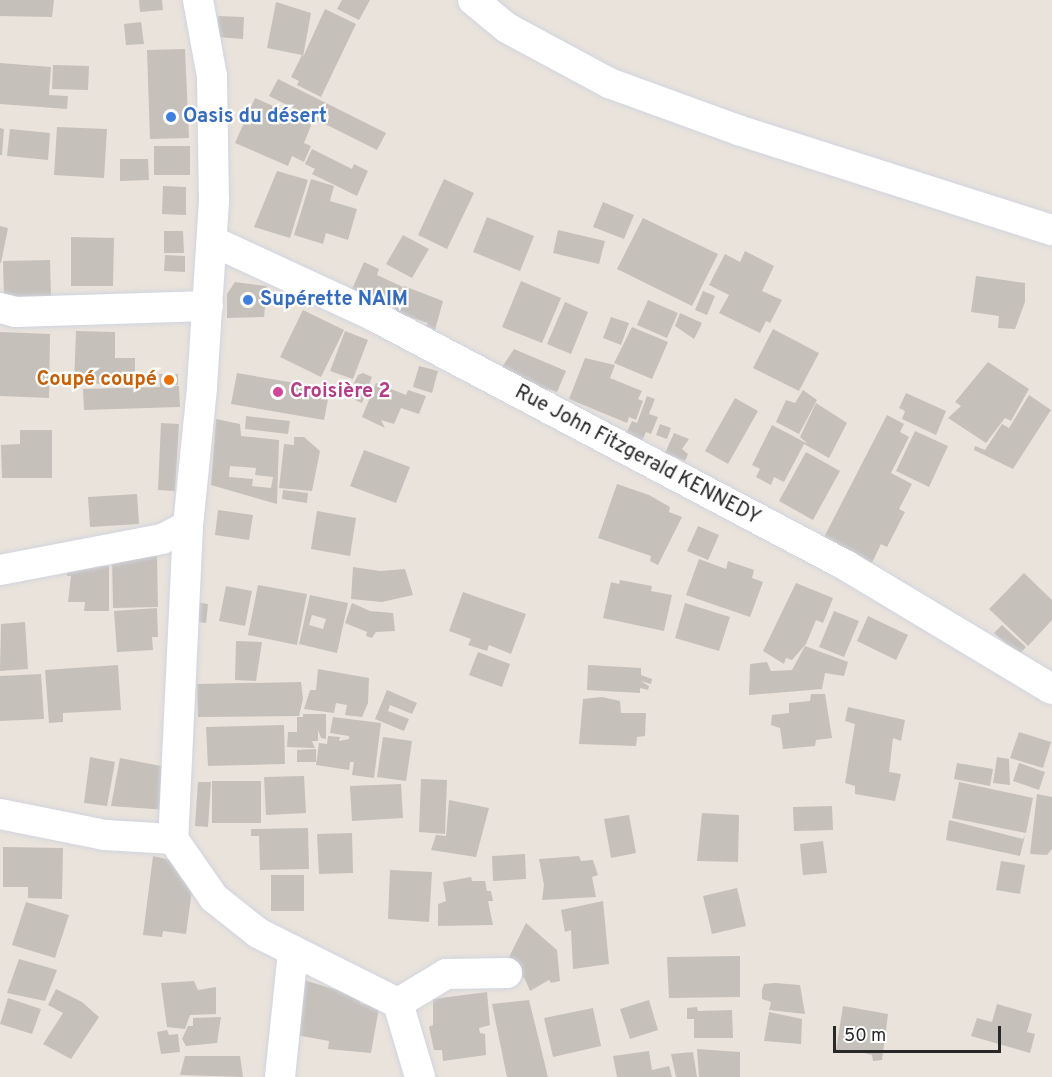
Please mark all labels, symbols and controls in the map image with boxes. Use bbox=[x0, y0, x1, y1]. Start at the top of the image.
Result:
place label: Oasis du désert bbox=[183, 105, 327, 129]
marker: Oasis du désert bbox=[164, 110, 178, 124]
place label: Supérette NAIM bbox=[260, 288, 408, 312]
marker: Supérette NAIM bbox=[241, 293, 255, 307]
place label: Coupé coupé bbox=[37, 368, 157, 392]
marker: Coupé coupé bbox=[162, 373, 176, 387]
place label: Croisière 2 bbox=[290, 380, 390, 404]
street label: Rue John Fitzgerald KENNEDY bbox=[510, 381, 764, 531]
marker: Croisière 2 bbox=[271, 385, 285, 399]
scale bar bbox=[836, 1014, 1004, 1052]
text: 50 m bbox=[844, 1025, 886, 1048]

